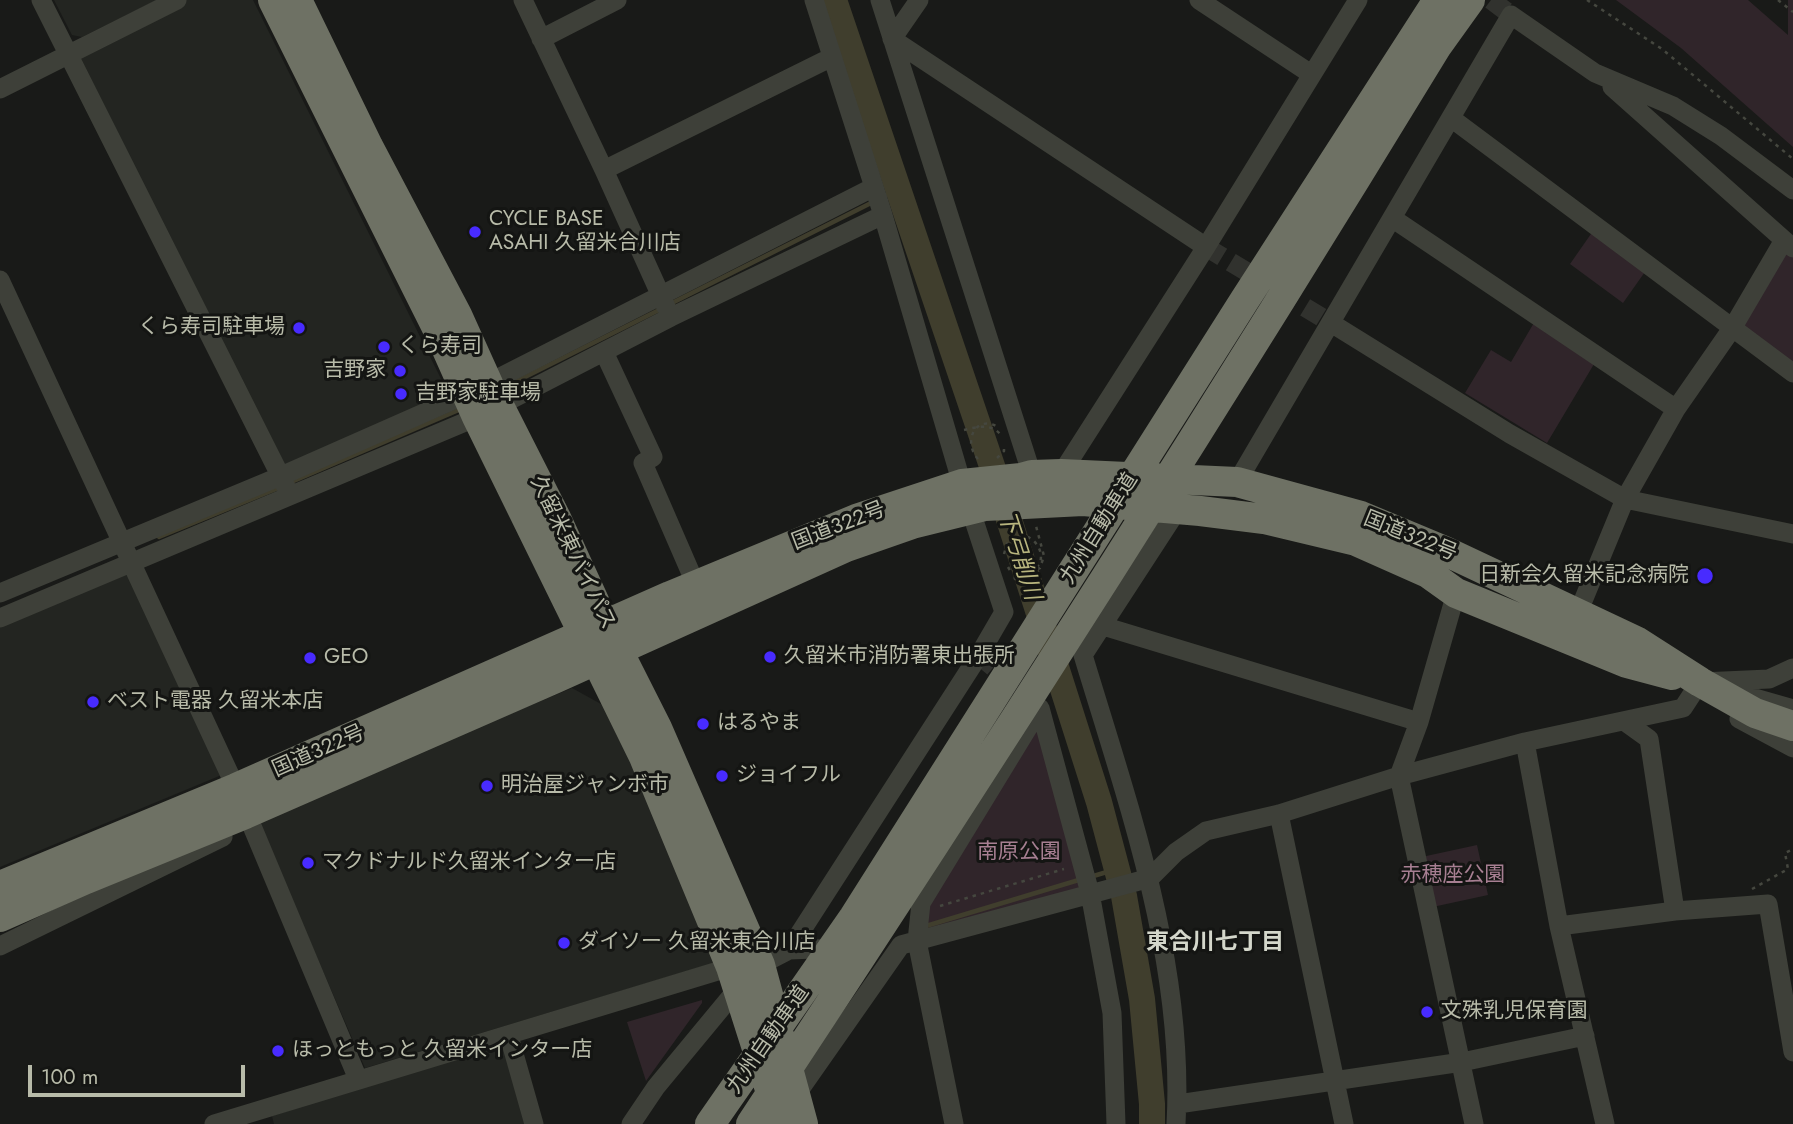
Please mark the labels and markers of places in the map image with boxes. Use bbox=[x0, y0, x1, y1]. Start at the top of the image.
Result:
place label: CYCLE BASE ASAHI 久留米合川店 bbox=[489, 207, 681, 257]
marker: CYCLE BASE ASAHI 久留米合川店 bbox=[467, 224, 483, 240]
place label: くら寿司駐車場 bbox=[138, 315, 285, 341]
marker: くら寿司駐車場 bbox=[291, 320, 307, 336]
place label: くら寿司 bbox=[398, 334, 482, 360]
marker: くら寿司 bbox=[376, 339, 392, 355]
place label: 吉野家 bbox=[323, 358, 386, 384]
marker: 吉野家 bbox=[392, 363, 408, 379]
place label: 吉野家駐車場 bbox=[415, 381, 541, 407]
marker: 吉野家駐車場 bbox=[393, 386, 409, 402]
place label: 日新会久留米記念病院 bbox=[1479, 563, 1689, 589]
marker: 日新会久留米記念病院 bbox=[1695, 566, 1715, 586]
place label: 久留米市消防署東出張所 bbox=[784, 644, 1015, 670]
place label: GEO bbox=[324, 645, 368, 671]
marker: 久留米市消防署東出張所 bbox=[762, 649, 778, 665]
marker: GEO bbox=[302, 650, 318, 666]
place label: ベスト電器 久留米本店 bbox=[107, 689, 323, 715]
marker: ベスト電器 久留米本店 bbox=[85, 694, 101, 710]
place label: はるやま bbox=[717, 711, 801, 737]
marker: はるやま bbox=[695, 716, 711, 732]
place label: ジョイフル bbox=[736, 763, 841, 789]
marker: ジョイフル bbox=[714, 768, 730, 784]
place label: 明治屋ジャンボ市 bbox=[501, 773, 669, 799]
marker: 明治屋ジャンボ市 bbox=[479, 778, 495, 794]
place label: マクドナルド久留米インター店 bbox=[322, 850, 616, 876]
marker: マクドナルド久留米インター店 bbox=[300, 855, 316, 871]
place label: ダイソー 久留米東合川店 bbox=[578, 930, 815, 956]
marker: ダイソー 久留米東合川店 bbox=[556, 935, 572, 951]
place label: 文殊乳児保育園 bbox=[1441, 999, 1588, 1025]
marker: 文殊乳児保育園 bbox=[1419, 1004, 1435, 1020]
place label: ほっともっと 久留米インター店 bbox=[292, 1038, 592, 1064]
marker: ほっともっと 久留米インター店 bbox=[270, 1043, 286, 1059]

